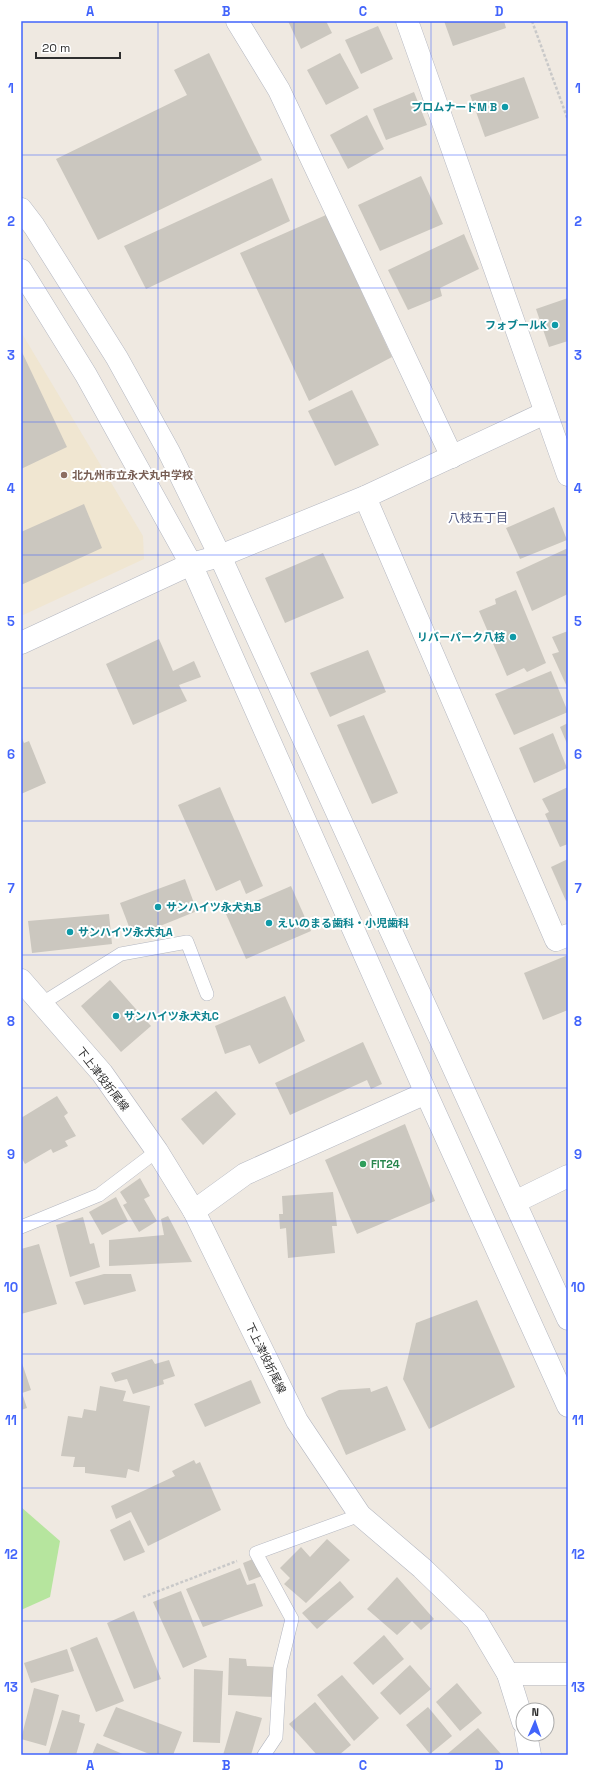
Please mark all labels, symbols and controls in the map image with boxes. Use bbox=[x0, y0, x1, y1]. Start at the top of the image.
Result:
text: A bbox=[86, 3, 95, 20]
text: B bbox=[222, 3, 231, 20]
text: C bbox=[359, 3, 367, 20]
text: D bbox=[495, 3, 504, 20]
scale bar bbox=[36, 34, 120, 60]
text: 20 m bbox=[42, 40, 70, 56]
text: 1 bbox=[8, 80, 14, 97]
text: 1 bbox=[575, 80, 581, 97]
place label: プロムナードM B bbox=[411, 100, 497, 114]
marker: プロムナードM B bbox=[500, 102, 510, 112]
text: 2 bbox=[7, 213, 15, 230]
text: 2 bbox=[574, 213, 582, 230]
place label: フォブールK bbox=[485, 318, 547, 332]
marker: フォブールK bbox=[550, 320, 560, 330]
text: 3 bbox=[7, 347, 15, 364]
text: 3 bbox=[574, 347, 582, 364]
place label: 北九州市立永犬丸中学校 bbox=[72, 468, 193, 482]
marker: 北九州市立永犬丸中学校 bbox=[59, 470, 69, 480]
text: 4 bbox=[7, 480, 15, 497]
text: 4 bbox=[574, 480, 582, 497]
district label: 八枝五丁目 bbox=[448, 510, 508, 526]
text: 5 bbox=[7, 613, 15, 630]
text: 5 bbox=[574, 613, 582, 630]
place label: リバーパーク八枝 bbox=[417, 630, 505, 644]
marker: リバーパーク八枝 bbox=[508, 632, 518, 642]
text: 6 bbox=[7, 746, 15, 763]
text: 6 bbox=[574, 746, 582, 763]
text: 7 bbox=[7, 880, 15, 897]
text: 7 bbox=[574, 880, 582, 897]
place label: サンハイツ永犬丸B bbox=[166, 900, 261, 914]
marker: サンハイツ永犬丸B bbox=[153, 902, 163, 912]
place label: えいのまる歯科・小児歯科 bbox=[277, 916, 409, 930]
marker: えいのまる歯科・小児歯科 bbox=[264, 918, 274, 928]
place label: サンハイツ永犬丸A bbox=[78, 925, 173, 939]
marker: サンハイツ永犬丸A bbox=[65, 927, 75, 937]
place label: サンハイツ永犬丸C bbox=[124, 1009, 219, 1023]
marker: サンハイツ永犬丸C bbox=[111, 1011, 121, 1021]
text: 8 bbox=[7, 1013, 15, 1030]
text: 8 bbox=[574, 1013, 582, 1030]
street label: 下上津役折尾線 bbox=[74, 1044, 132, 1114]
text: 9 bbox=[7, 1146, 15, 1163]
text: 9 bbox=[574, 1146, 582, 1163]
place label: FiT24 bbox=[371, 1157, 400, 1171]
marker: FiT24 bbox=[358, 1159, 368, 1169]
text: 10 bbox=[4, 1279, 18, 1296]
text: 10 bbox=[571, 1279, 585, 1296]
street label: 下上津役折尾線 bbox=[243, 1320, 289, 1396]
text: 11 bbox=[5, 1412, 17, 1429]
text: 11 bbox=[572, 1412, 584, 1429]
text: 12 bbox=[4, 1546, 18, 1563]
text: 12 bbox=[571, 1546, 585, 1563]
text: 13 bbox=[4, 1679, 18, 1696]
text: 13 bbox=[571, 1679, 585, 1696]
north arrow bbox=[515, 1702, 555, 1742]
text: N bbox=[531, 1705, 539, 1719]
text: A bbox=[86, 1757, 95, 1774]
text: B bbox=[222, 1757, 231, 1774]
text: C bbox=[359, 1757, 367, 1774]
text: D bbox=[495, 1757, 504, 1774]

